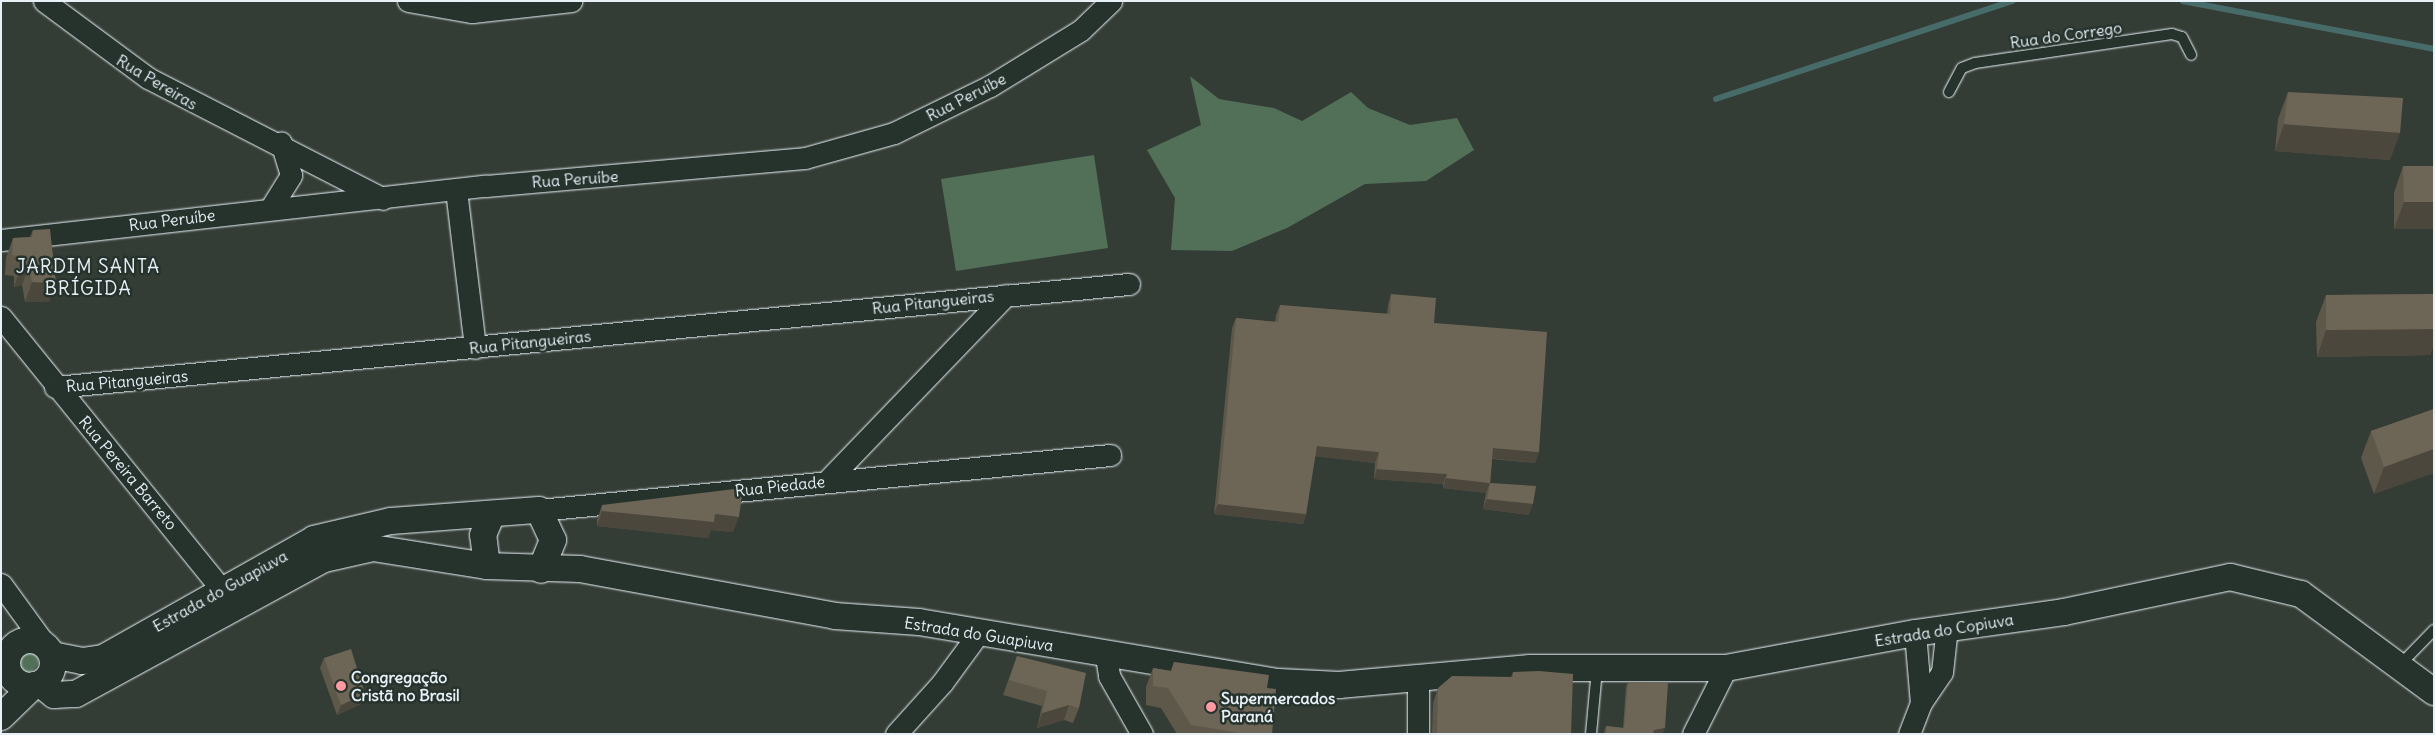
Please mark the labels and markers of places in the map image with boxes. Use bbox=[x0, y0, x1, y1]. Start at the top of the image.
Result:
place label: Congregação Cristã no Brasil bbox=[351, 667, 460, 705]
marker: Congregação Cristã no Brasil bbox=[335, 680, 347, 692]
place label: Supermercados Paraná bbox=[1221, 688, 1335, 726]
marker: Supermercados Paraná bbox=[1205, 701, 1217, 713]

